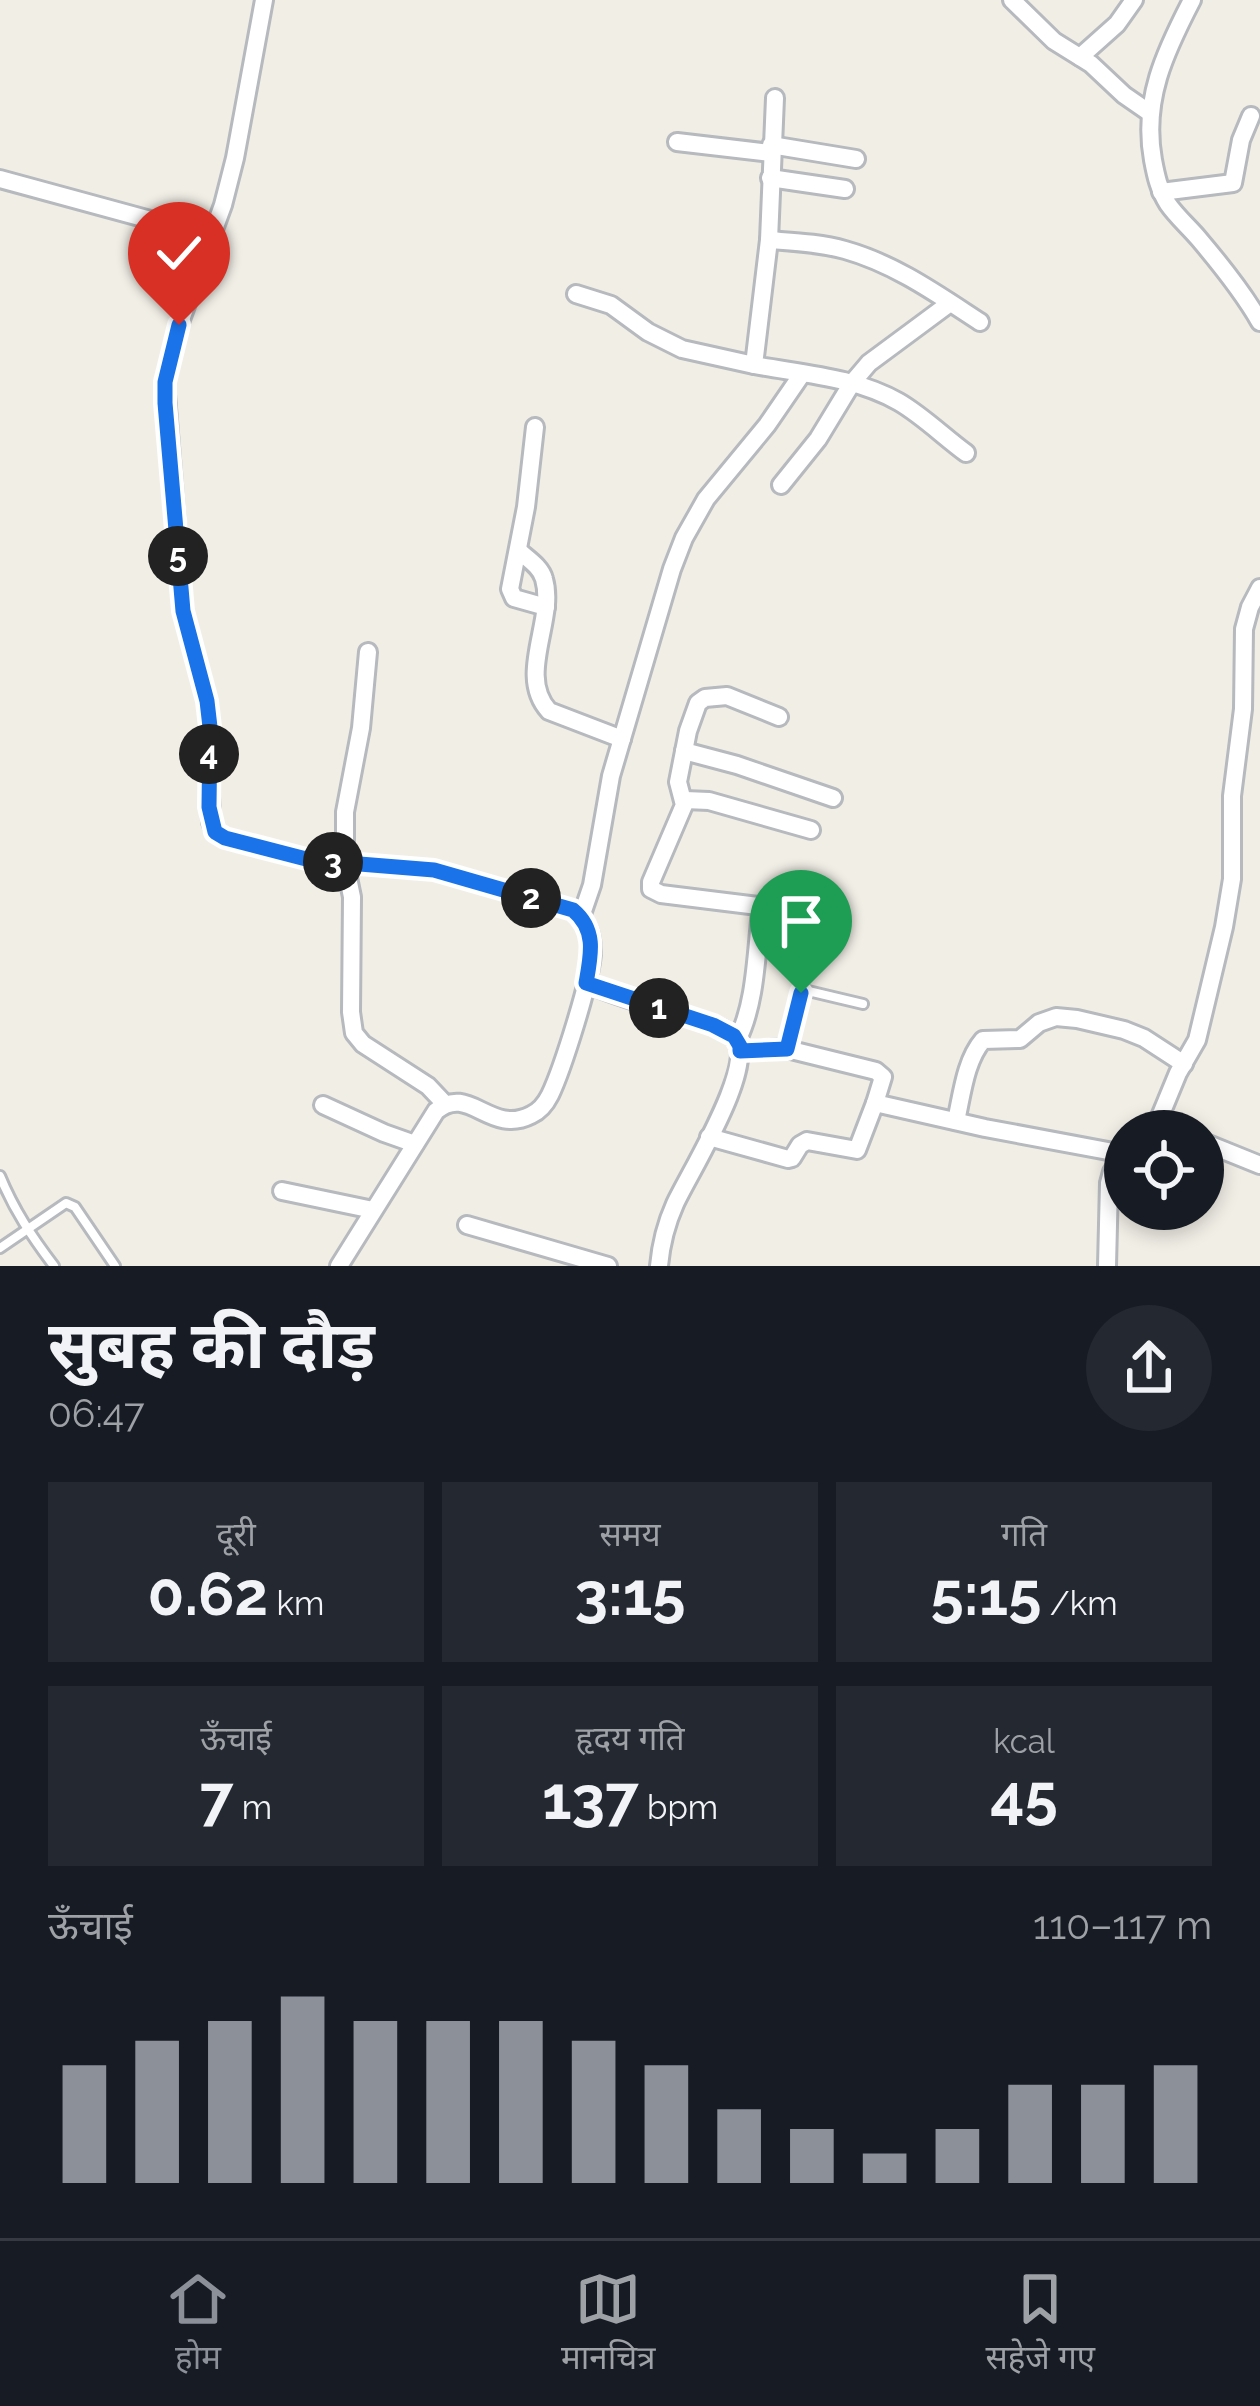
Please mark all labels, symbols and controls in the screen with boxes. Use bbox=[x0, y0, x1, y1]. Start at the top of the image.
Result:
pin bbox=[128, 202, 230, 325]
icon: check bbox=[146, 220, 212, 286]
pin: 5 bbox=[148, 526, 208, 586]
text: 5 bbox=[169, 536, 187, 575]
pin: 4 bbox=[179, 724, 239, 784]
text: 4 bbox=[200, 734, 218, 773]
pin: 3 bbox=[303, 832, 363, 892]
text: 3 bbox=[324, 842, 342, 881]
pin: 2 bbox=[501, 868, 561, 928]
pin bbox=[750, 870, 852, 993]
text: 2 bbox=[522, 878, 540, 917]
icon: arrive bbox=[768, 888, 834, 954]
pin: 1 bbox=[629, 978, 689, 1038]
text: 1 bbox=[651, 988, 667, 1027]
map controls bbox=[1104, 1110, 1224, 1230]
button: locate bbox=[1104, 1110, 1224, 1230]
button: share bbox=[1086, 1305, 1212, 1431]
text: सुबह की दौड़ bbox=[48, 1306, 375, 1383]
text: 06:47 bbox=[48, 1390, 145, 1436]
text: दूरी bbox=[216, 1515, 256, 1554]
text: समय bbox=[599, 1515, 661, 1554]
text: गति bbox=[1001, 1515, 1047, 1554]
text: 0.62 bbox=[148, 1559, 268, 1629]
text: 3:15 bbox=[574, 1559, 686, 1629]
text: 5:15 bbox=[930, 1559, 1041, 1629]
text: km bbox=[268, 1584, 324, 1623]
text: /km bbox=[1041, 1584, 1118, 1623]
text: ऊँचाई bbox=[200, 1719, 272, 1758]
text: हृदय गति bbox=[575, 1719, 685, 1758]
text: kcal bbox=[993, 1722, 1055, 1761]
text: 45 bbox=[990, 1761, 1058, 1831]
text: 7 bbox=[200, 1763, 233, 1833]
text: 137 bbox=[542, 1763, 639, 1833]
text: m bbox=[233, 1788, 272, 1827]
text: bpm bbox=[639, 1788, 718, 1827]
text: ऊँचाई bbox=[48, 1902, 133, 1948]
text: 110–117 m bbox=[1033, 1902, 1212, 1948]
tab: होम bbox=[165, 2266, 231, 2382]
tab: मानचित्र bbox=[561, 2266, 655, 2382]
tab: सहेजे गए bbox=[985, 2266, 1095, 2382]

